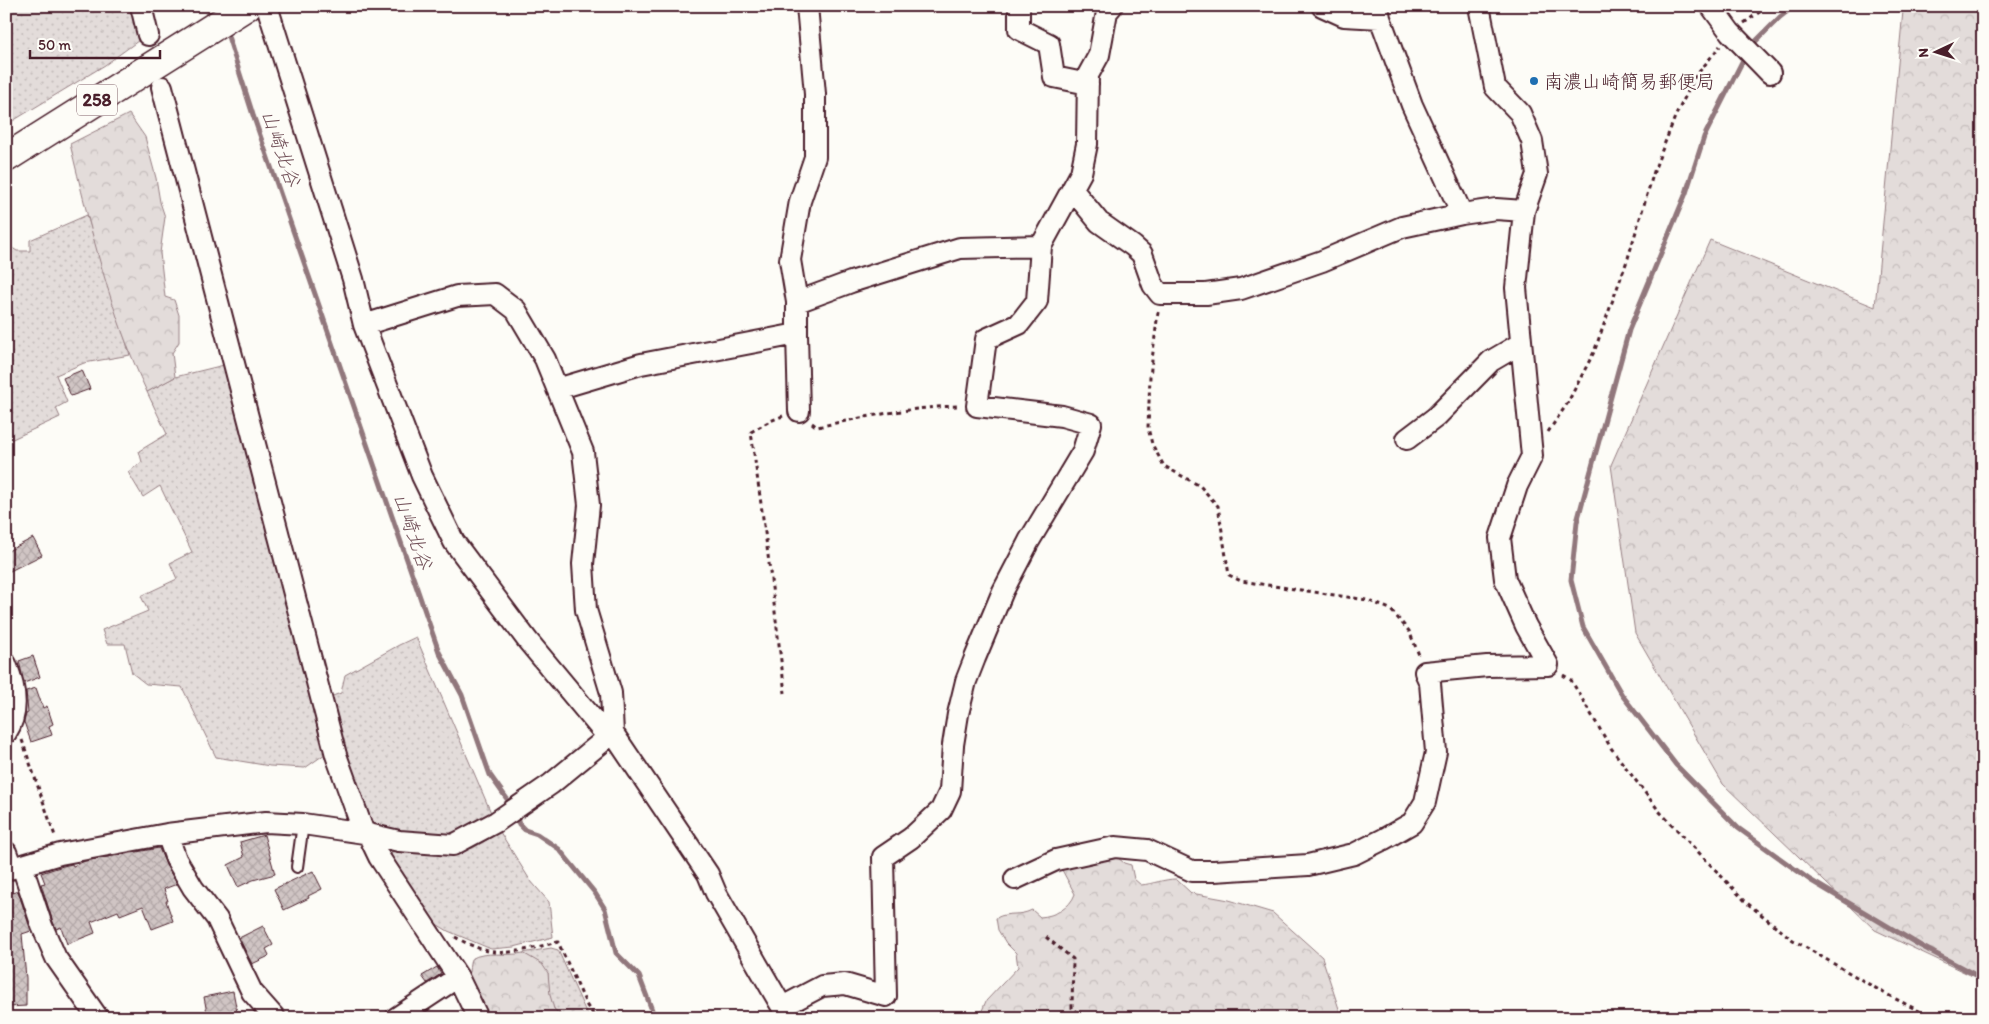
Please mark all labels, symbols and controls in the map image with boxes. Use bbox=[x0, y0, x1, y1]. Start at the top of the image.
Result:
scale bar bbox=[30, 28, 160, 60]
north arrow bbox=[1912, 28, 1962, 78]
text: 50 m bbox=[38, 36, 71, 54]
text: N bbox=[1915, 48, 1932, 58]
place label: 南濃山崎簡易郵便局 bbox=[1544, 70, 1715, 93]
marker: 南濃山崎簡易郵便局 bbox=[1528, 75, 1540, 87]
road number: 258 bbox=[77, 84, 117, 116]
water label: 山崎北谷 bbox=[257, 106, 306, 191]
water label: 山崎北谷 bbox=[389, 489, 438, 574]

